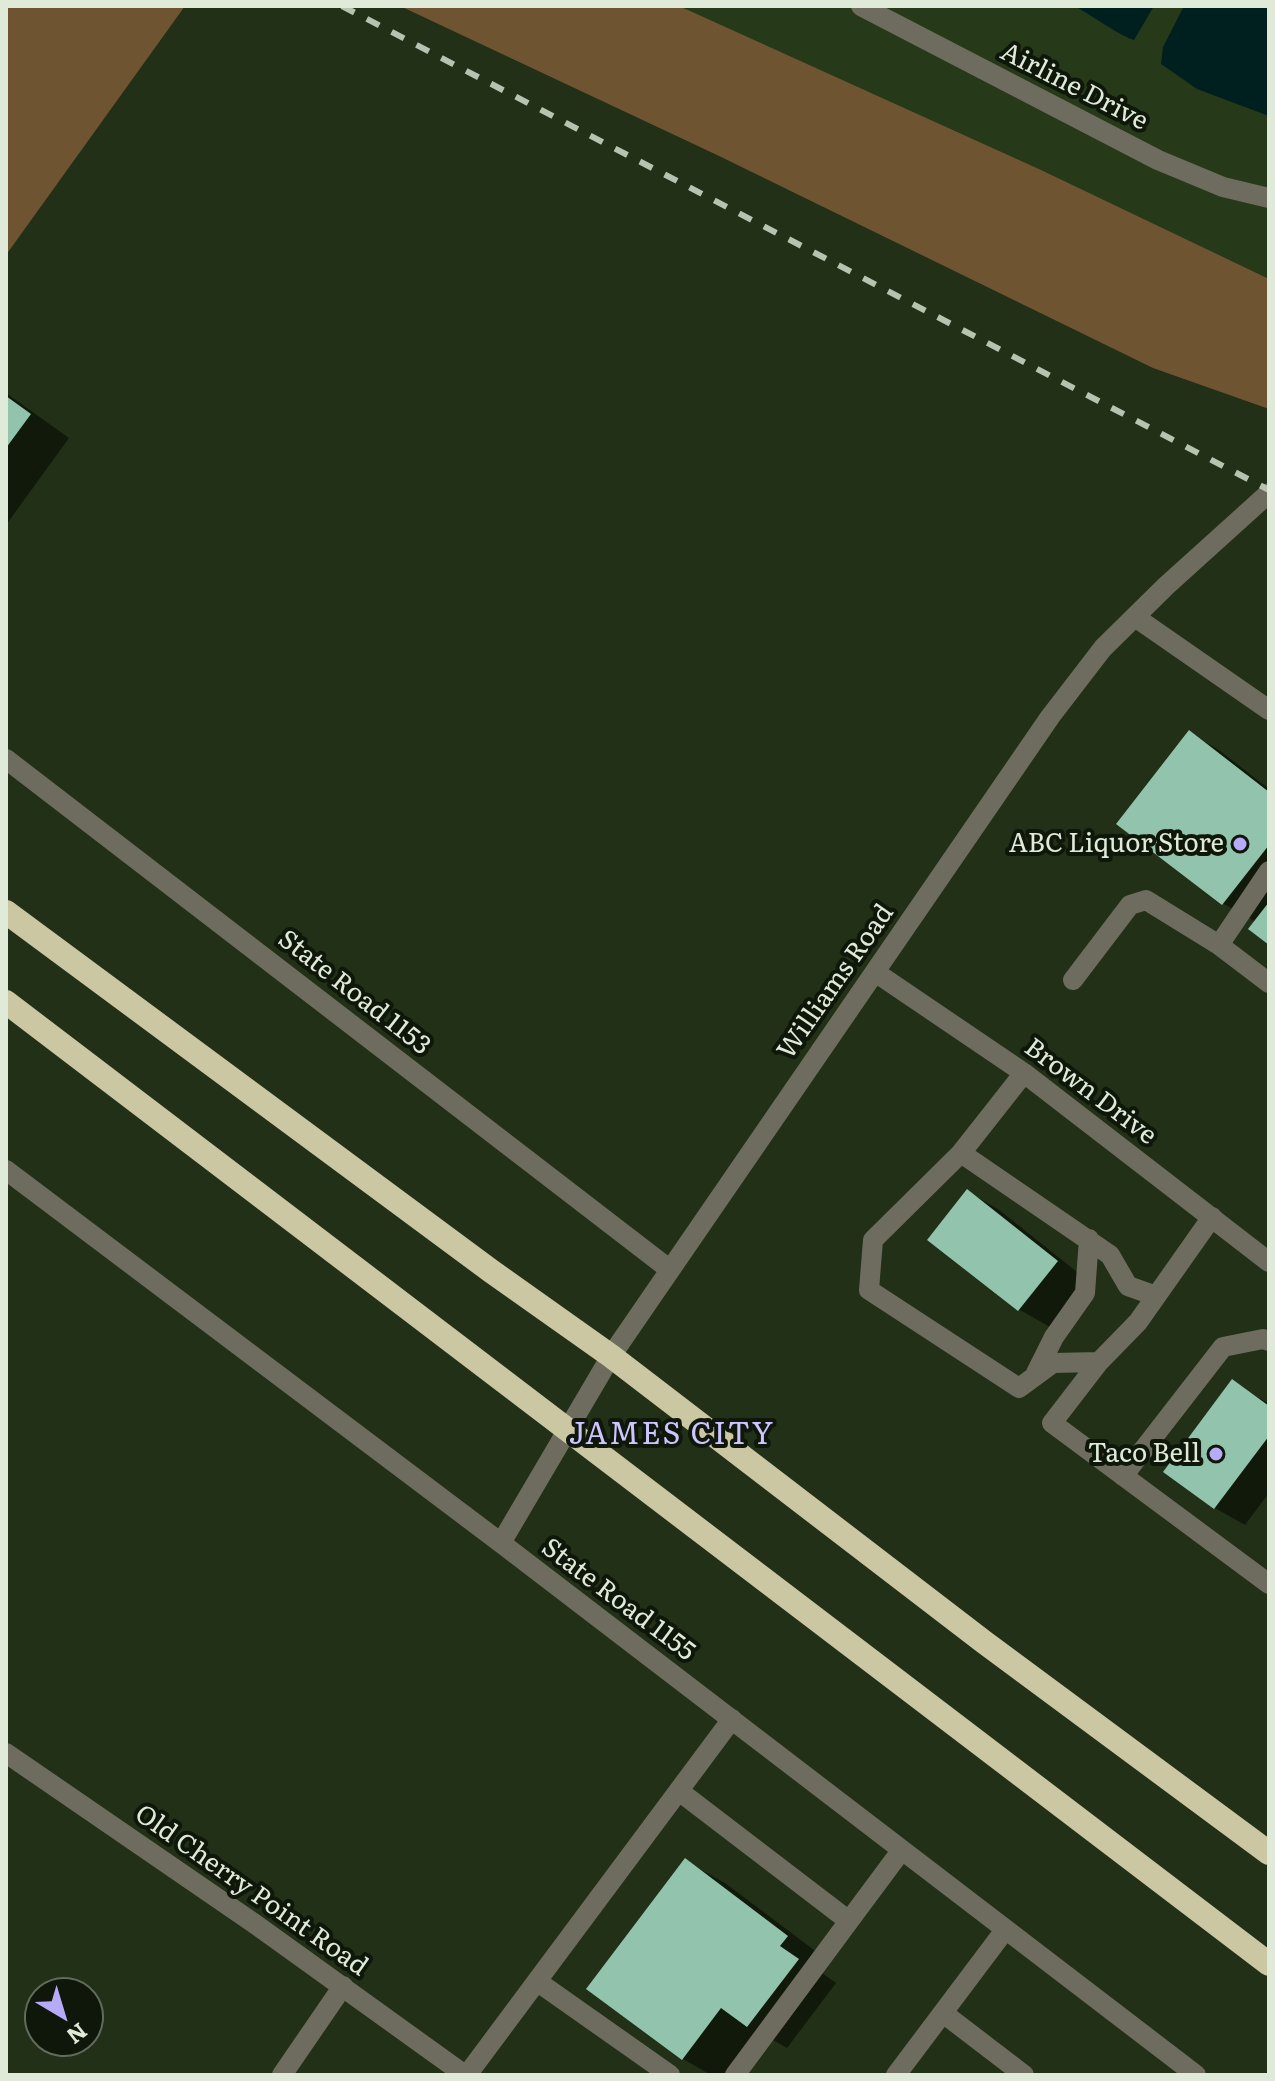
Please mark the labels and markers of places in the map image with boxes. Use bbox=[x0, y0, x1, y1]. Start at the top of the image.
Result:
place label: ABC Liquor Store bbox=[1009, 828, 1224, 860]
marker: ABC Liquor Store bbox=[1231, 835, 1249, 853]
place label: Taco Bell bbox=[1088, 1438, 1200, 1470]
marker: Taco Bell bbox=[1207, 1445, 1225, 1463]

